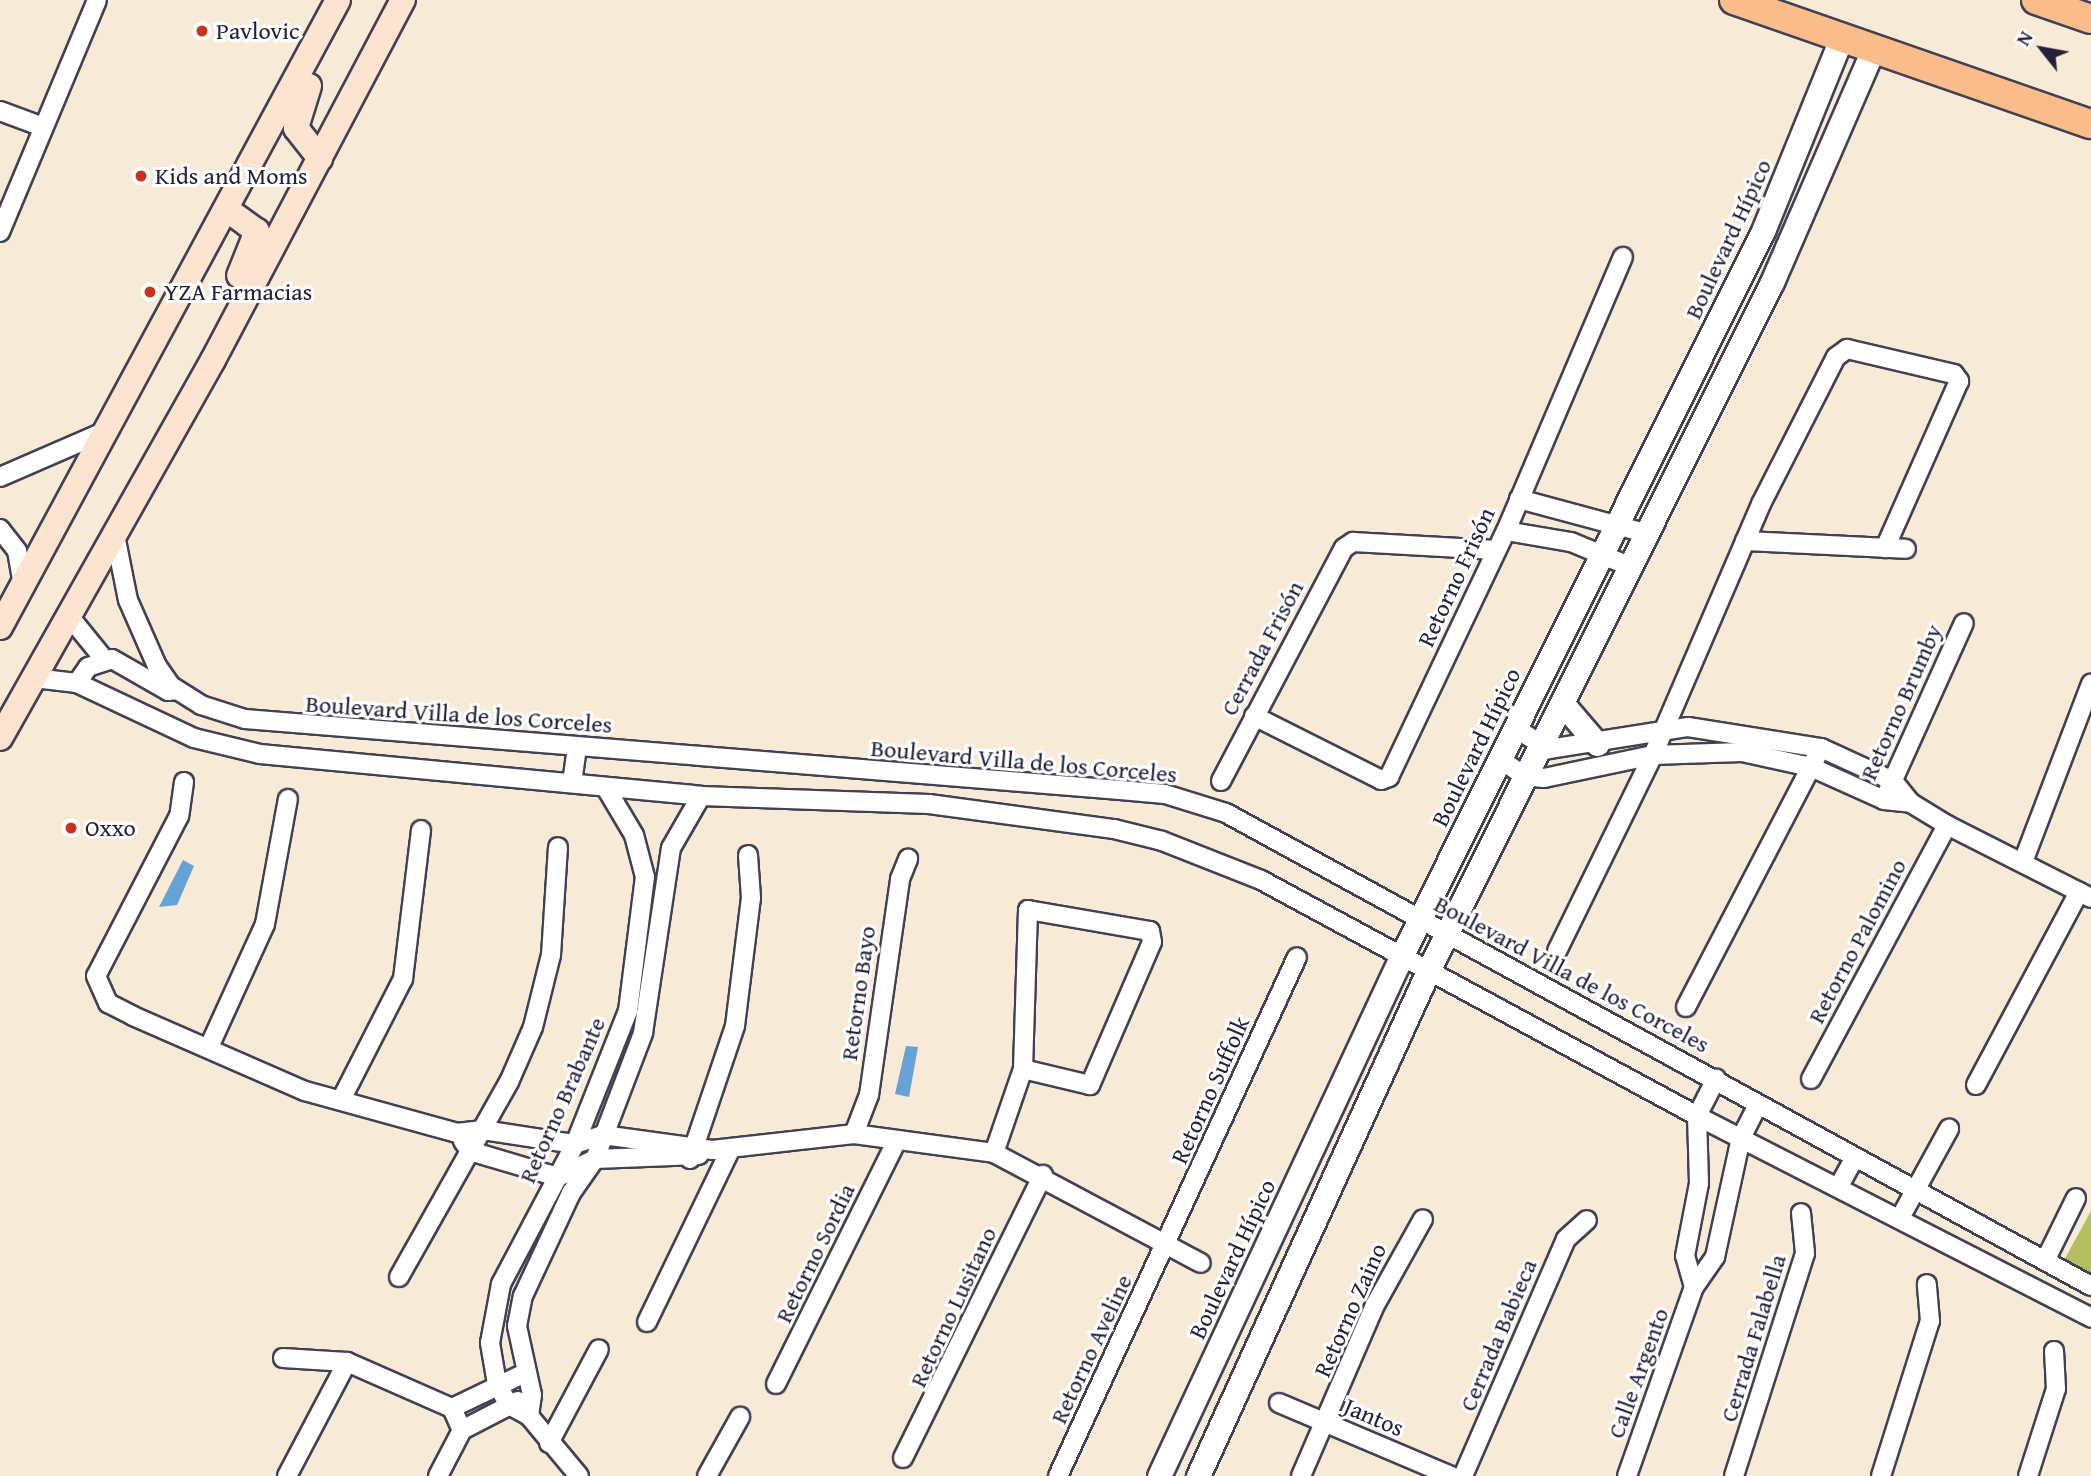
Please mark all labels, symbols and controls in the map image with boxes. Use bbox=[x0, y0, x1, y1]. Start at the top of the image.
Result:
north arrow bbox=[2007, 14, 2077, 84]
place label: Pavlovic bbox=[216, 17, 300, 45]
marker: Pavlovic bbox=[194, 23, 210, 39]
text: N bbox=[2009, 26, 2039, 51]
street label: Boulevard Hípico bbox=[1678, 155, 1778, 323]
place label: Kids and Moms bbox=[155, 162, 308, 190]
marker: Kids and Moms bbox=[133, 168, 149, 184]
place label: YZA Farmacias bbox=[164, 278, 312, 306]
marker: YZA Farmacias bbox=[142, 284, 158, 300]
street label: Retorno Frisón bbox=[1411, 503, 1501, 651]
street label: Cerrada Frisón bbox=[1214, 576, 1310, 720]
street label: Retorno Brumby bbox=[1854, 620, 1948, 784]
street label: Boulevard Hípico bbox=[1425, 663, 1527, 831]
street label: Boulevard Villa de los Corceles bbox=[305, 689, 613, 739]
street label: Boulevard Villa de los Corceles bbox=[870, 733, 1178, 789]
place label: Oxxo bbox=[85, 814, 136, 842]
marker: Oxxo bbox=[63, 820, 79, 836]
street label: Retorno Palomino bbox=[1802, 854, 1912, 1028]
street label: Boulevard Villa de los Corceles bbox=[1430, 889, 1714, 1059]
street label: Retorno Bayo bbox=[834, 924, 882, 1062]
street label: Retorno Suffolk bbox=[1165, 1012, 1255, 1168]
street label: Retorno Brabante bbox=[513, 1013, 611, 1187]
street label: Boulevard Hípico bbox=[1182, 1175, 1282, 1343]
street label: Retorno Sordia bbox=[769, 1179, 861, 1327]
street label: Retorno Lusitano bbox=[903, 1222, 1003, 1392]
street label: Retorno Zaino bbox=[1308, 1239, 1392, 1381]
street label: Cerrada Falabella bbox=[1714, 1251, 1792, 1425]
street label: Cerrada Babieca bbox=[1453, 1255, 1543, 1415]
street label: Retorno Aveline bbox=[1044, 1270, 1138, 1428]
street label: Calle Argento bbox=[1601, 1304, 1675, 1442]
street label: Jantos bbox=[1340, 1392, 1408, 1442]

